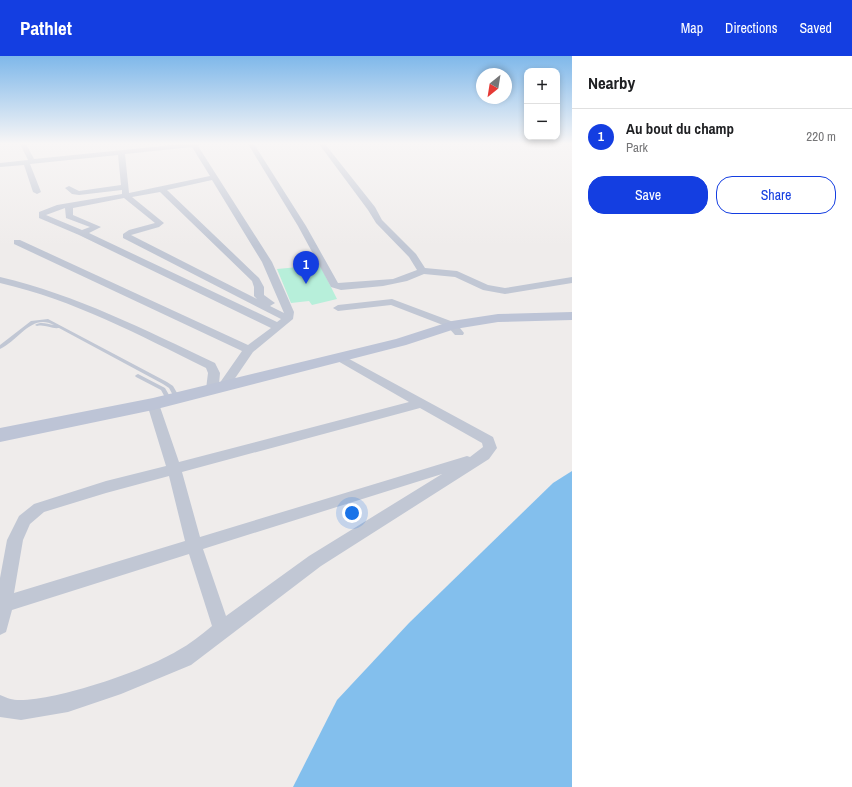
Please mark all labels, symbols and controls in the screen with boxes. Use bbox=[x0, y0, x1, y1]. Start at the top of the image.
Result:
text: Pathlet bbox=[20, 15, 72, 41]
text: Map bbox=[681, 19, 703, 37]
text: Directions bbox=[725, 19, 777, 37]
text: Saved bbox=[799, 19, 832, 37]
north arrow bbox=[476, 68, 512, 104]
map controls bbox=[524, 68, 560, 140]
button: + bbox=[524, 68, 560, 104]
text: Nearby bbox=[588, 71, 635, 94]
button: − bbox=[524, 104, 560, 140]
text: Au bout du champ bbox=[626, 118, 734, 139]
text: 1 bbox=[598, 128, 604, 145]
text: 220 m bbox=[806, 128, 836, 145]
text: Park bbox=[626, 139, 648, 156]
button: Save bbox=[588, 176, 708, 214]
button: Share bbox=[716, 176, 836, 214]
pin: 1 bbox=[293, 251, 319, 284]
your location bbox=[342, 503, 362, 523]

